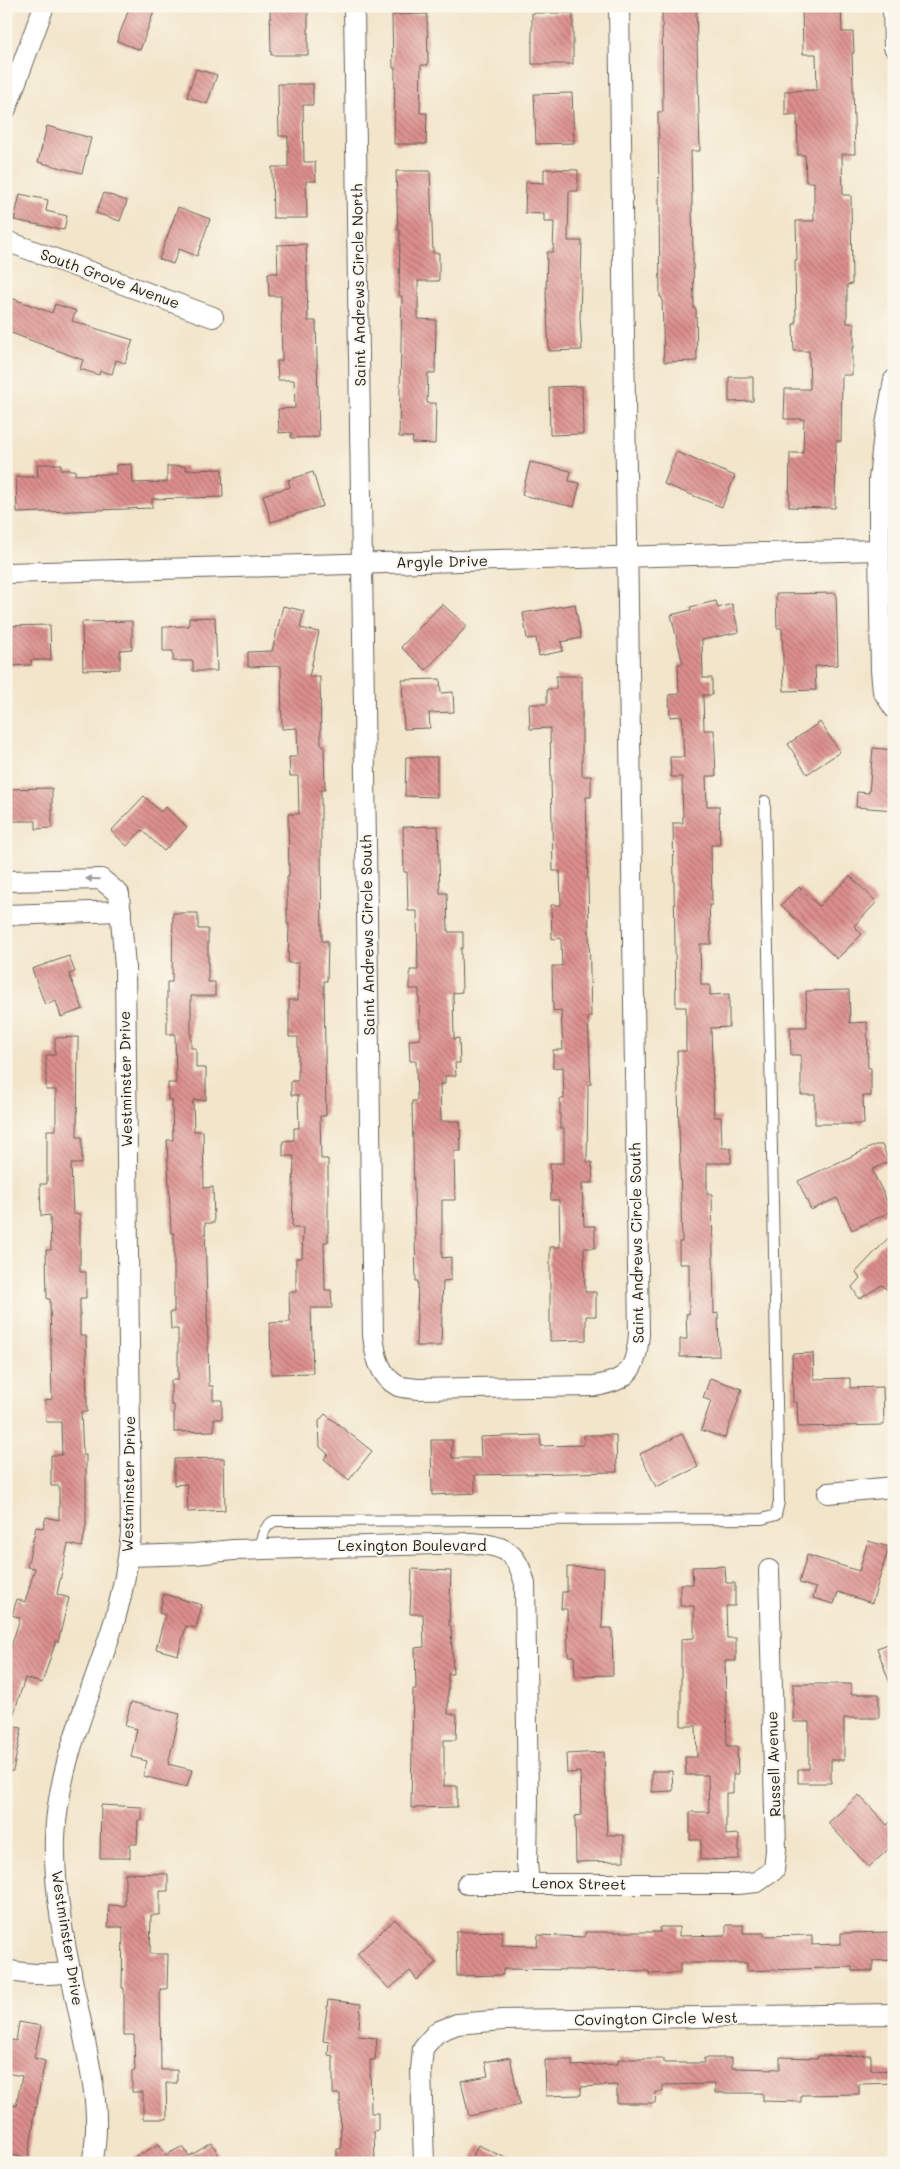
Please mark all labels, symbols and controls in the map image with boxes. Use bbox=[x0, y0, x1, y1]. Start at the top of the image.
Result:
street label: Saint Andrews Circle North bbox=[346, 183, 370, 387]
street label: South Grove Avenue bbox=[38, 244, 183, 313]
street label: Argyle Drive bbox=[396, 550, 488, 572]
street label: Saint Andrews Circle South bbox=[355, 834, 379, 1036]
one-way arrow bbox=[85, 875, 101, 883]
street label: Westminster Drive bbox=[114, 1011, 136, 1147]
street label: Saint Andrews Circle South bbox=[624, 1142, 648, 1344]
street label: Westminster Drive bbox=[117, 1416, 139, 1552]
street label: Lexington Boulevard bbox=[338, 1535, 486, 1555]
street label: Russell Avenue bbox=[761, 1711, 785, 1817]
street label: Westminster Drive bbox=[47, 1869, 89, 2007]
street label: Lenox Street bbox=[532, 1872, 626, 1894]
street label: Covington Circle West bbox=[574, 2007, 738, 2029]

